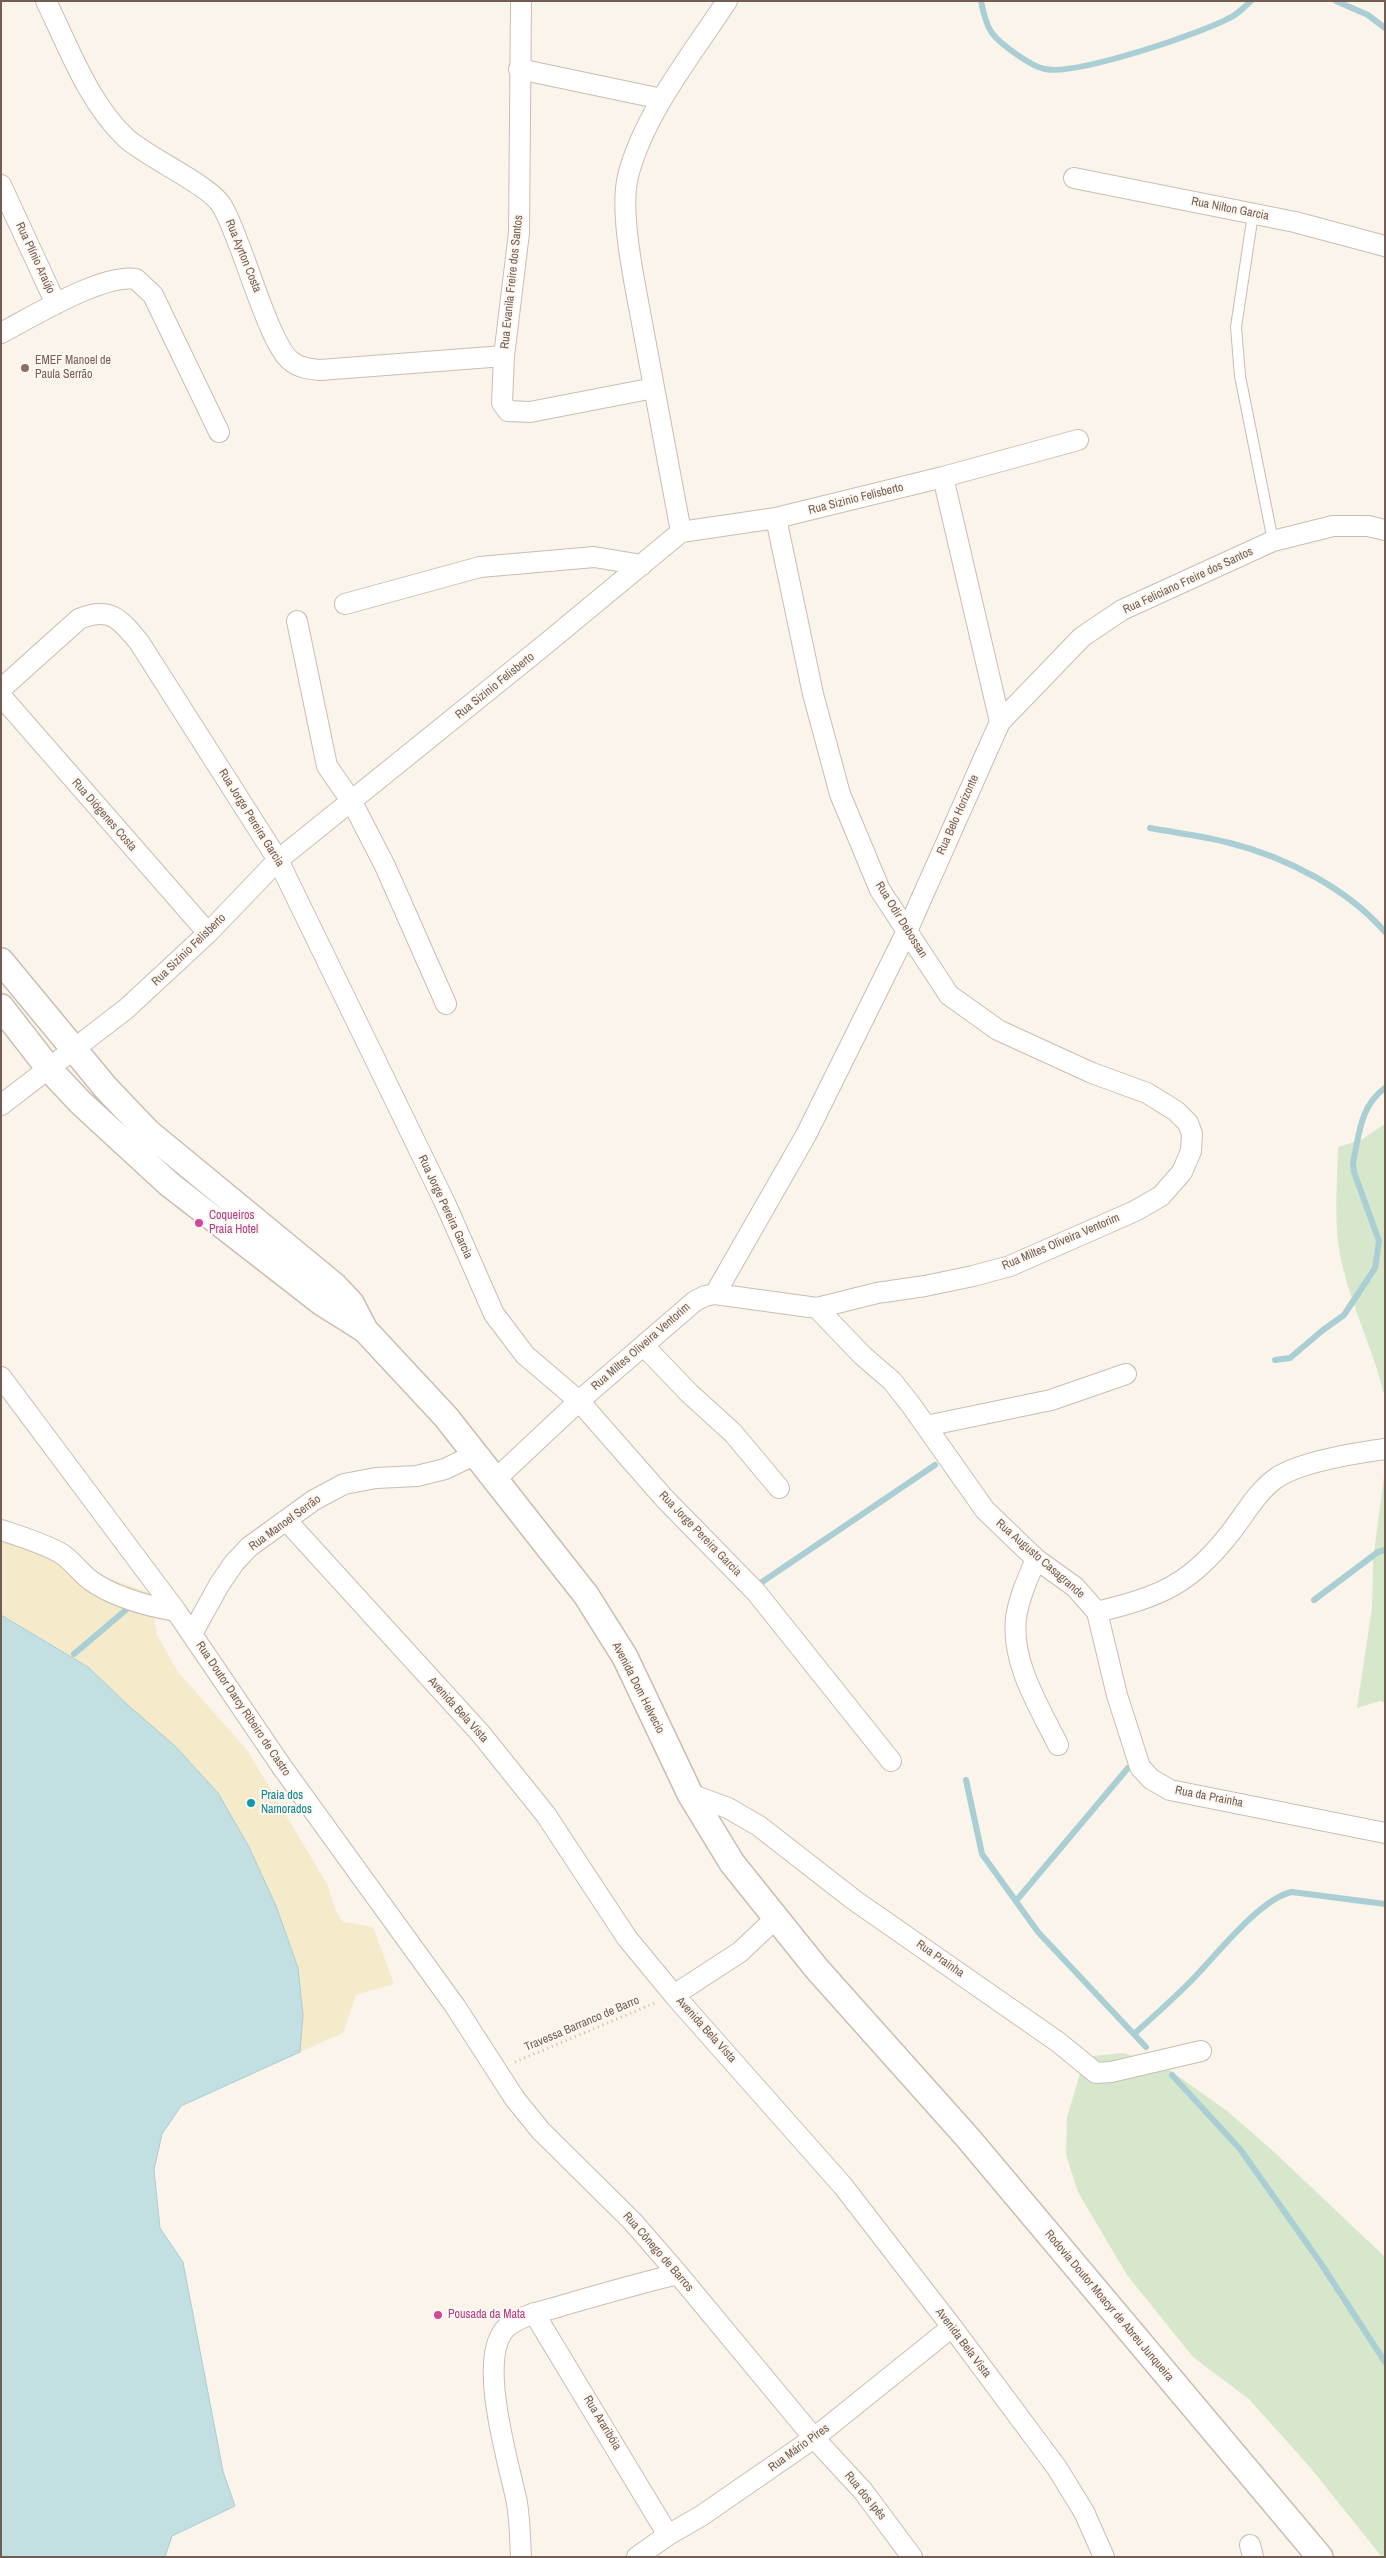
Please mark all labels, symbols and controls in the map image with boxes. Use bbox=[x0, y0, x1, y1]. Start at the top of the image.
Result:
street label: Rua Nilton Garcia bbox=[1190, 194, 1270, 224]
street label: Rua Evanila Freire dos Santos bbox=[498, 214, 526, 350]
street label: Rua Ayrton Costa bbox=[222, 217, 264, 295]
street label: Rua Plínio Araújo bbox=[12, 220, 58, 296]
place label: EMEF Manoel de Paula Serrão bbox=[35, 354, 111, 382]
marker: EMEF Manoel de Paula Serrão bbox=[19, 362, 31, 374]
street label: Rua Sizinio Felisberto bbox=[807, 480, 905, 518]
street label: Rua Feliciano Freire dos Santos bbox=[1121, 545, 1255, 617]
street label: Rua Sizinio Felisberto bbox=[453, 650, 537, 722]
street label: Rua Jorge Pereira Garcia bbox=[215, 766, 287, 870]
street label: Rua Belo Horizonte bbox=[934, 773, 982, 857]
street label: Rua Diógenes Costa bbox=[69, 776, 139, 854]
street label: Rua Odir Debossan bbox=[872, 879, 930, 961]
street label: Rua Sizinio Felisberto bbox=[149, 911, 229, 989]
street label: Rua Jorge Pereira Garcia bbox=[415, 1153, 475, 1261]
place label: Coqueiros Praia Hotel bbox=[209, 1209, 258, 1237]
street label: Rua Miltes Oliveira Ventorim bbox=[1000, 1211, 1122, 1273]
marker: Coqueiros Praia Hotel bbox=[193, 1217, 205, 1229]
street label: Rua Miltes Oliveira Ventorim bbox=[589, 1300, 693, 1394]
street label: Rua Jorge Pereira Garcia bbox=[656, 1488, 744, 1580]
street label: Rua Manoel Serrão bbox=[246, 1492, 324, 1554]
street label: Rua Augusto Casagrande bbox=[993, 1516, 1087, 1602]
street label: Rua Doutor Darcy Ribeiro de Castro bbox=[193, 1639, 293, 1779]
street label: Avenida Dom Helvecio bbox=[609, 1640, 667, 1736]
street label: Avenida Bela Vista bbox=[425, 1674, 491, 1746]
street label: Rua da Prainha bbox=[1174, 1783, 1244, 1811]
place label: Praia dos Namorados bbox=[261, 1789, 312, 1817]
marker: Praia dos Namorados bbox=[245, 1797, 257, 1809]
street label: Rua Prainha bbox=[913, 1937, 967, 1981]
street label: Travessa Barranco de Barro bbox=[522, 1993, 642, 2055]
street label: Avenida Bela Vista bbox=[673, 1994, 739, 2066]
street label: Rua Cônego de Barros bbox=[620, 2209, 696, 2295]
street label: Rodovia Doutor Moacyr de Abreu Junqueira bbox=[1041, 2227, 1177, 2385]
street label: Avenida Bela Vista bbox=[932, 2305, 994, 2381]
place label: Pousada da Mata bbox=[448, 2308, 525, 2322]
marker: Pousada da Mata bbox=[432, 2309, 444, 2321]
street label: Rua Araribóia bbox=[580, 2393, 624, 2453]
street label: Rua Mário Pires bbox=[766, 2421, 832, 2475]
street label: Rua dos Ipês bbox=[841, 2469, 889, 2523]

